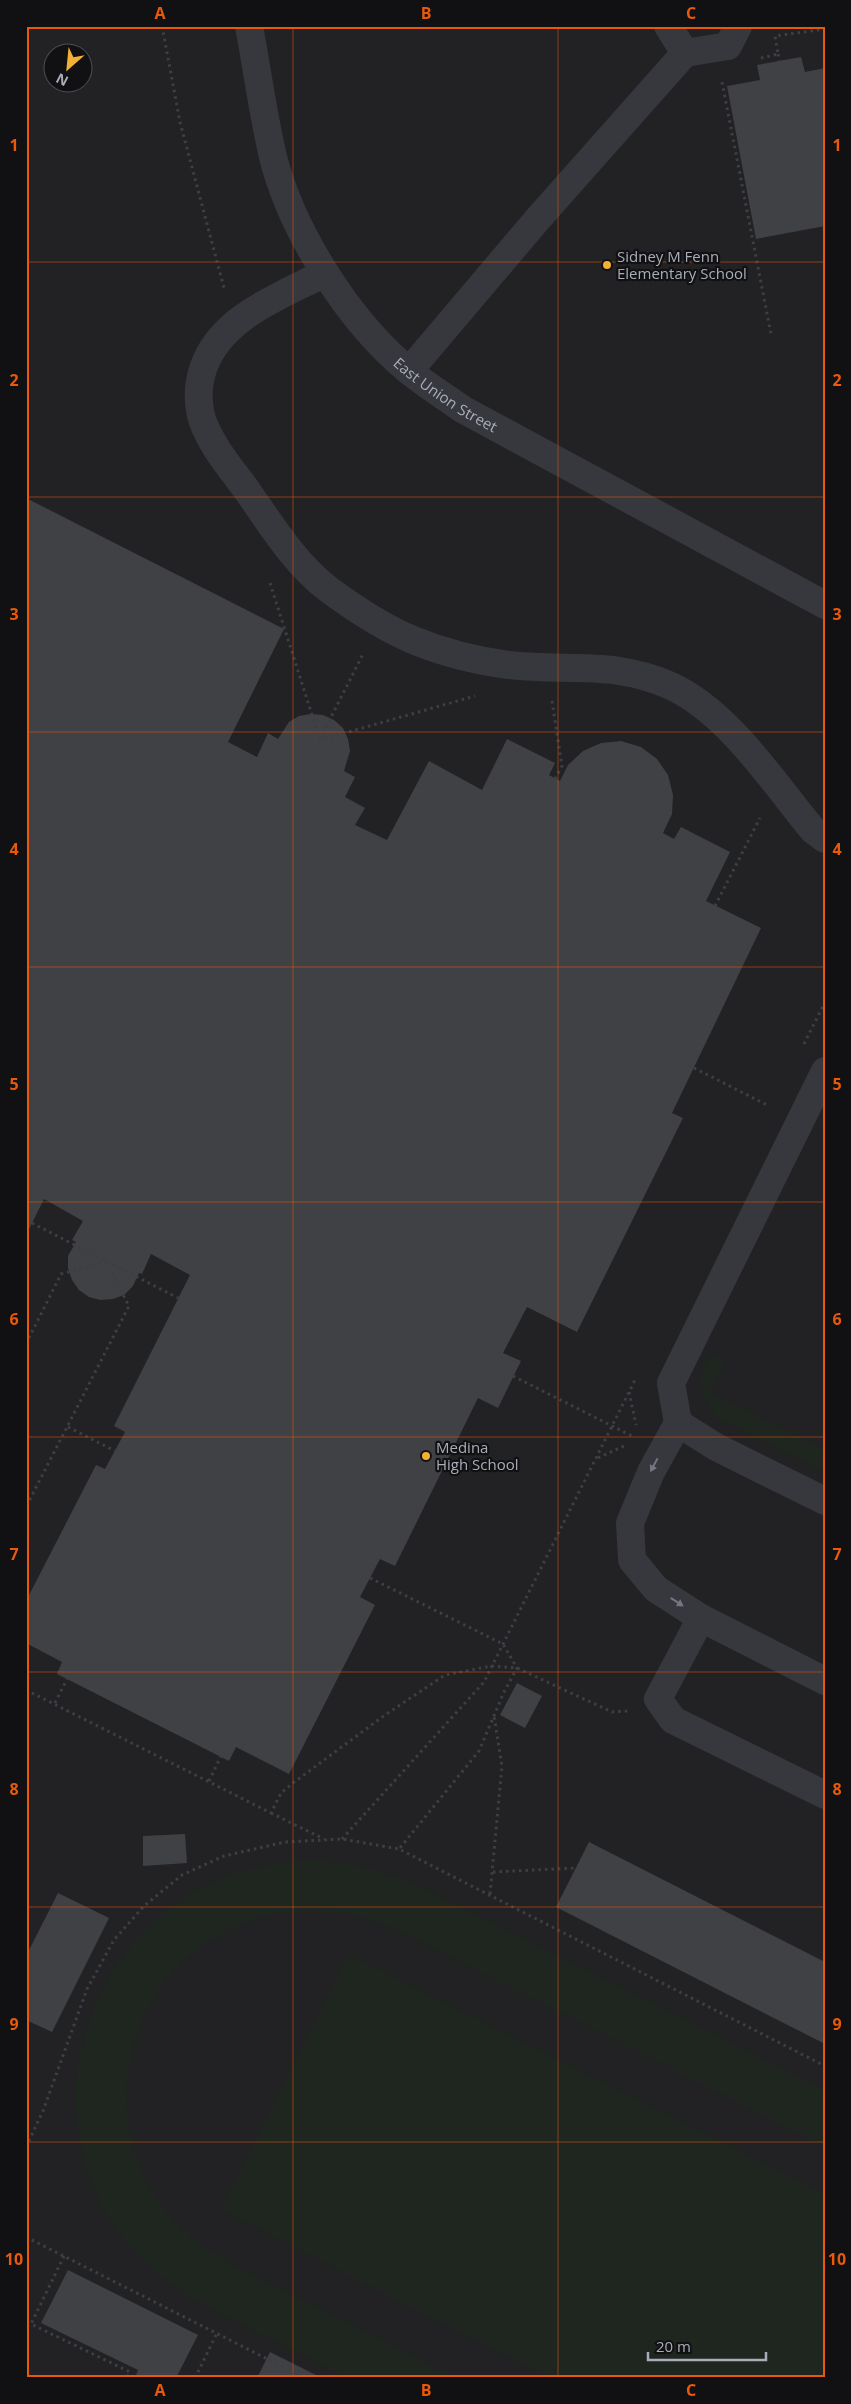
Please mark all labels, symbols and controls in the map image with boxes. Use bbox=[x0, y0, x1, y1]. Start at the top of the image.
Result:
text: A bbox=[154, 2, 166, 24]
text: B bbox=[421, 2, 431, 24]
text: C bbox=[686, 2, 696, 24]
north arrow bbox=[42, 42, 92, 92]
text: N bbox=[52, 69, 71, 91]
text: 1 bbox=[9, 134, 19, 156]
text: 1 bbox=[832, 134, 842, 156]
place label: Sidney M Fenn Elementary School bbox=[617, 246, 747, 283]
marker: Sidney M Fenn Elementary School bbox=[601, 259, 613, 271]
street label: East Union Street bbox=[390, 352, 501, 436]
text: 2 bbox=[9, 369, 19, 391]
text: 2 bbox=[832, 369, 842, 391]
text: 3 bbox=[9, 603, 19, 625]
text: 3 bbox=[832, 603, 842, 625]
text: 4 bbox=[9, 838, 19, 860]
text: 4 bbox=[832, 838, 842, 860]
text: 5 bbox=[9, 1073, 19, 1095]
text: 5 bbox=[832, 1073, 842, 1095]
text: 6 bbox=[9, 1308, 19, 1330]
text: 6 bbox=[832, 1308, 842, 1330]
place label: Medina High School bbox=[436, 1437, 519, 1474]
marker: Medina High School bbox=[420, 1450, 432, 1462]
one-way arrow bbox=[650, 1458, 658, 1472]
text: 7 bbox=[9, 1543, 19, 1565]
text: 7 bbox=[832, 1543, 842, 1565]
one-way arrow bbox=[670, 1597, 684, 1607]
text: 8 bbox=[9, 1778, 19, 1800]
text: 8 bbox=[832, 1778, 842, 1800]
text: 9 bbox=[9, 2013, 19, 2035]
text: 9 bbox=[832, 2013, 842, 2035]
text: 10 bbox=[5, 2248, 23, 2270]
text: 10 bbox=[828, 2248, 846, 2270]
scale bar bbox=[648, 2329, 766, 2361]
text: 20 m bbox=[656, 2336, 691, 2356]
text: A bbox=[154, 2379, 166, 2401]
text: B bbox=[421, 2379, 431, 2401]
text: C bbox=[686, 2379, 696, 2401]

